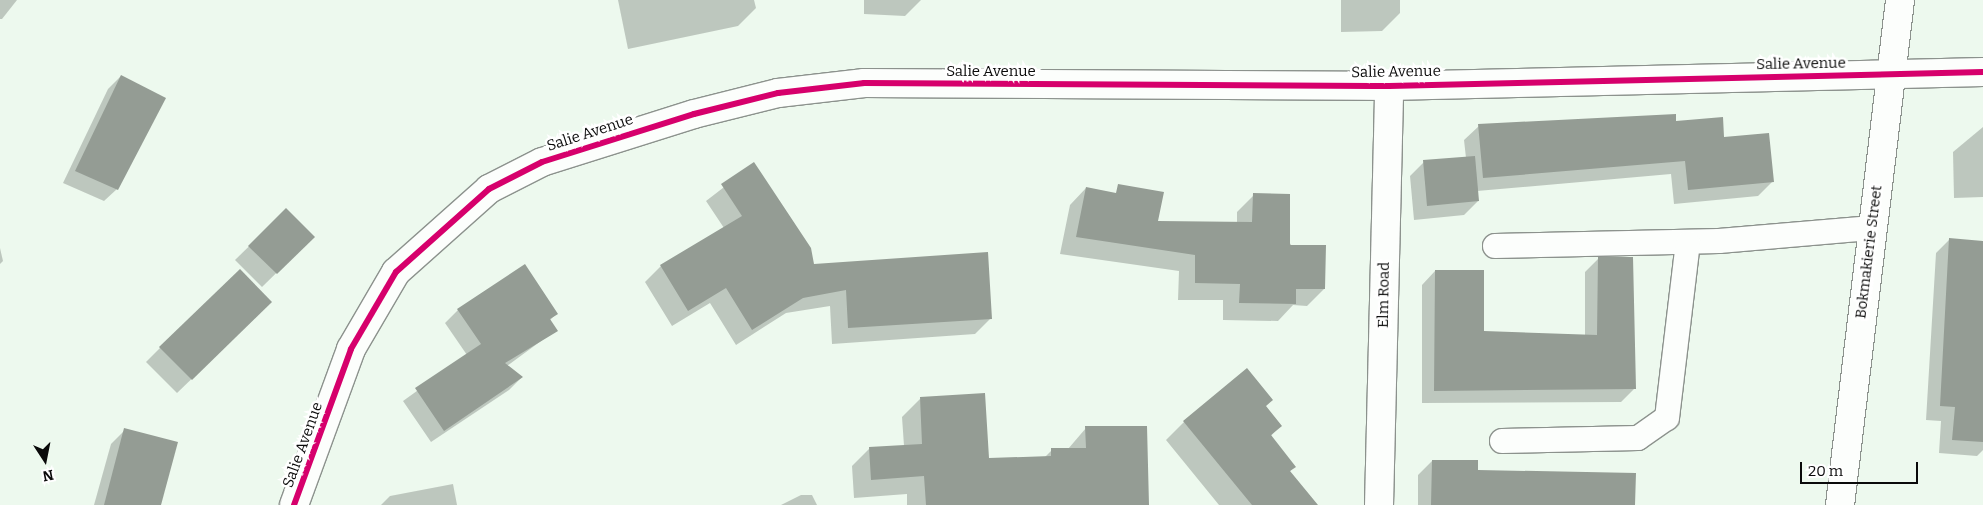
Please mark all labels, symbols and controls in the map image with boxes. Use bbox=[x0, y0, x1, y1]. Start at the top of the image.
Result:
street label: Salie Avenue bbox=[1756, 54, 1846, 74]
street label: Salie Avenue bbox=[1351, 62, 1441, 82]
street label: Salie Avenue bbox=[946, 63, 1036, 81]
street label: Salie Avenue bbox=[545, 111, 635, 155]
street label: Bokmakierie Street bbox=[1852, 184, 1886, 320]
street label: Elm Road bbox=[1374, 262, 1394, 328]
street label: Salie Avenue bbox=[279, 400, 327, 490]
north arrow bbox=[20, 435, 70, 485]
scale bar bbox=[1803, 452, 1920, 484]
text: 20 m bbox=[1808, 462, 1843, 480]
text: N bbox=[41, 466, 55, 485]

